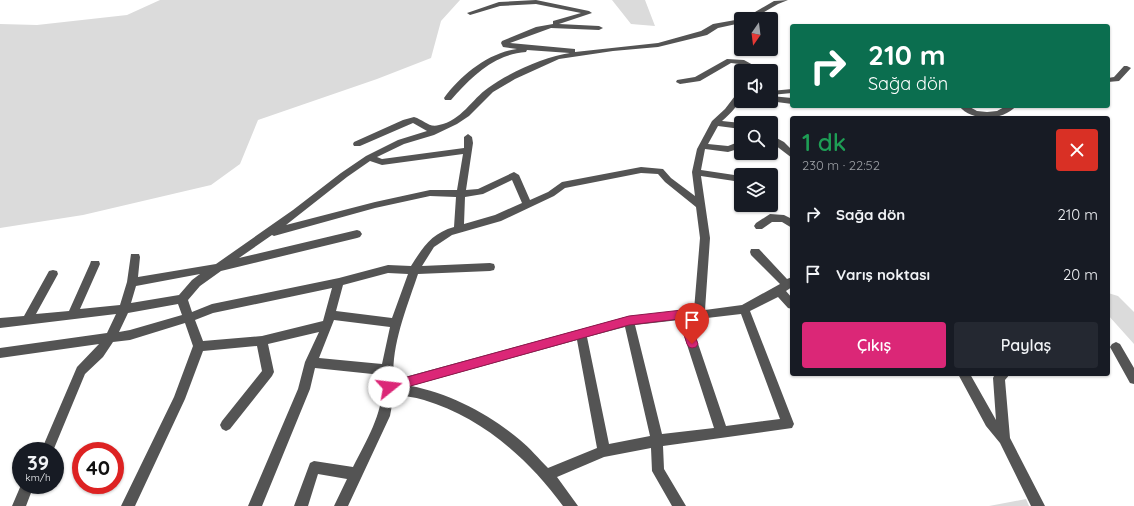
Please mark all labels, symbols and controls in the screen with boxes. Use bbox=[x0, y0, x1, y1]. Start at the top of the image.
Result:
north arrow bbox=[734, 12, 778, 56]
map controls bbox=[734, 12, 778, 212]
text: 210 m bbox=[868, 37, 946, 72]
icon: right bbox=[802, 40, 854, 92]
button: sound bbox=[734, 64, 778, 108]
text: Sağa dön bbox=[868, 72, 948, 95]
button: search bbox=[734, 116, 778, 160]
text: 1 dk bbox=[802, 127, 846, 157]
button: close bbox=[1056, 129, 1098, 171]
text: 230 m · 22:52 bbox=[802, 157, 880, 173]
button: layers bbox=[734, 168, 778, 212]
icon: right bbox=[802, 203, 824, 225]
text: Sağa dön bbox=[836, 205, 905, 224]
text: 210 m bbox=[1057, 205, 1098, 224]
icon: arrive bbox=[802, 263, 824, 285]
text: Varış noktası bbox=[836, 265, 930, 284]
text: 20 m bbox=[1063, 265, 1098, 284]
pin bbox=[675, 303, 709, 344]
icon: arrive bbox=[681, 309, 703, 331]
button: Çıkış bbox=[802, 322, 946, 368]
button: Paylaş bbox=[954, 322, 1098, 368]
position arrow bbox=[368, 366, 410, 408]
speed limit sign: 40 bbox=[72, 442, 124, 494]
text: 39 bbox=[27, 450, 49, 475]
text: km/h bbox=[25, 471, 51, 484]

